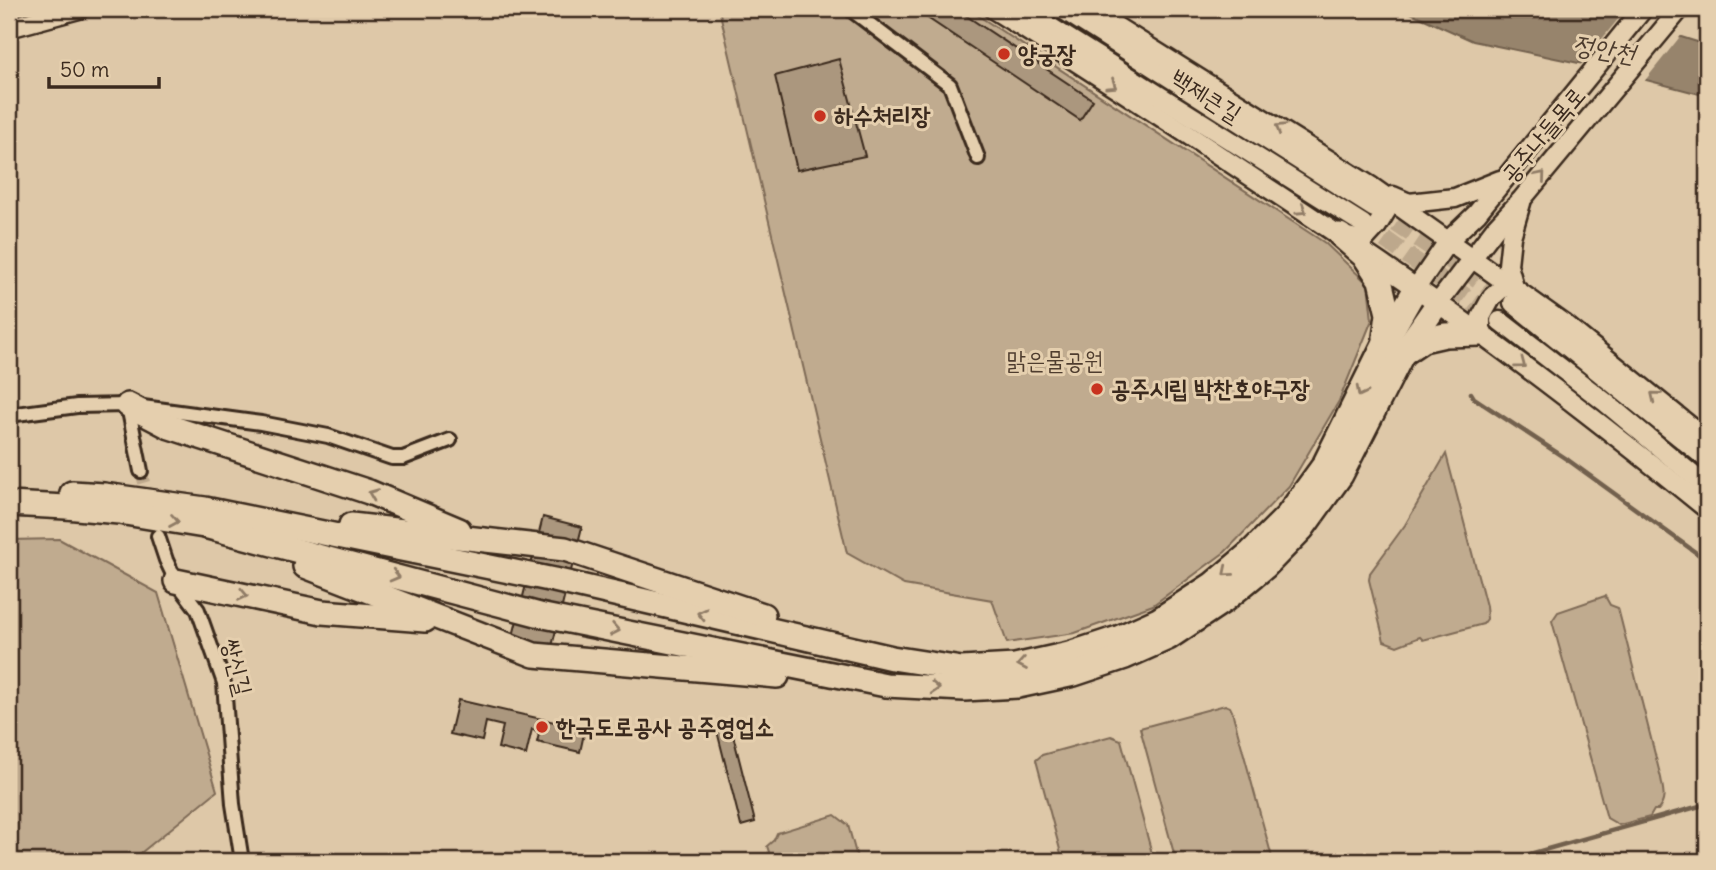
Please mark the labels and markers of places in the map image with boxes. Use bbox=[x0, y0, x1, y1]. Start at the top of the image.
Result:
place label: 양궁장 bbox=[1018, 38, 1077, 68]
marker: 양궁장 bbox=[996, 46, 1012, 62]
place label: 하수처리장 bbox=[834, 100, 931, 130]
marker: 하수처리장 bbox=[812, 108, 828, 124]
place label: 공주시립 박찬호야구장 bbox=[1111, 373, 1311, 403]
marker: 공주시립 박찬호야구장 bbox=[1089, 381, 1105, 397]
place label: 한국도로공사 공주영업소 bbox=[555, 711, 774, 741]
marker: 한국도로공사 공주영업소 bbox=[534, 719, 550, 735]

